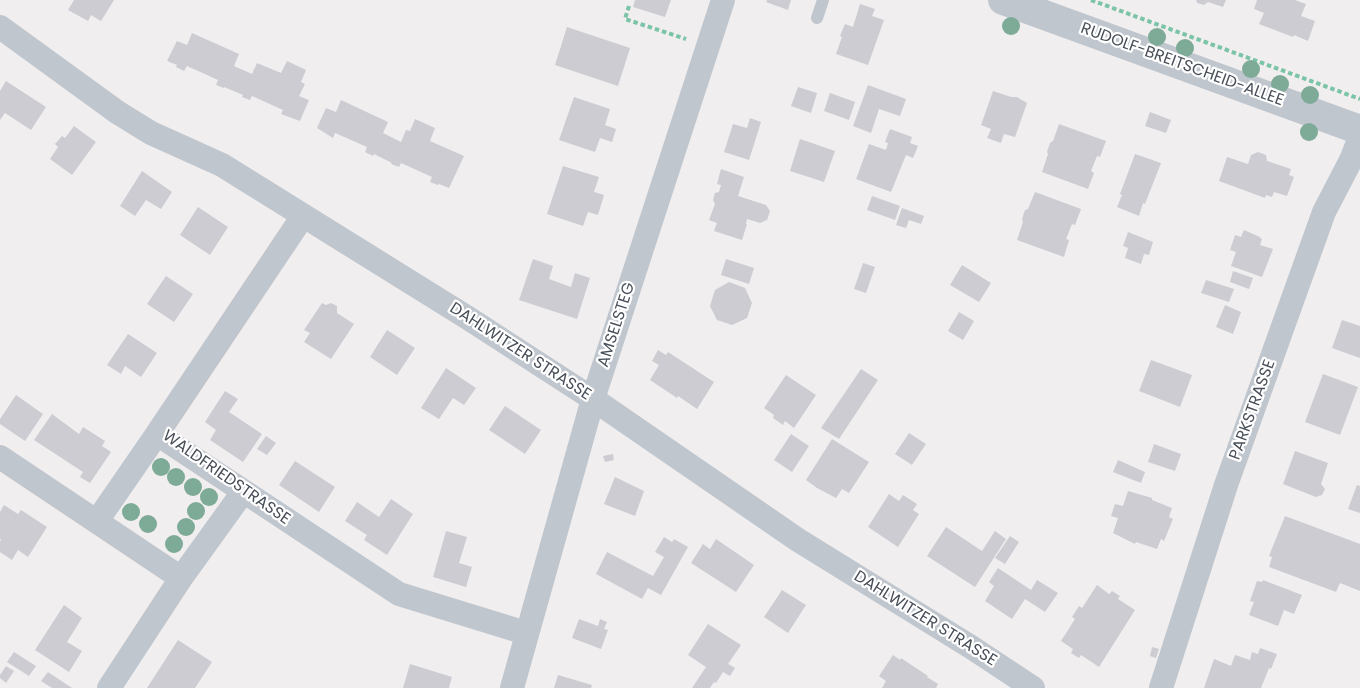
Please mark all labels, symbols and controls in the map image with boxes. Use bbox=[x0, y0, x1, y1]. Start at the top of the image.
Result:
street label: RUDOLF-BREITSCHEID-ALLEE bbox=[1078, 19, 1286, 111]
street label: AMSELSTEG bbox=[594, 280, 640, 370]
street label: DAHLWITZER STRASSE bbox=[446, 299, 594, 405]
street label: PARKSTRASSE bbox=[1226, 357, 1280, 463]
street label: WALDFRIEDSTRASSE bbox=[158, 427, 294, 529]
street label: DAHLWITZER STRASSE bbox=[850, 567, 1000, 671]

